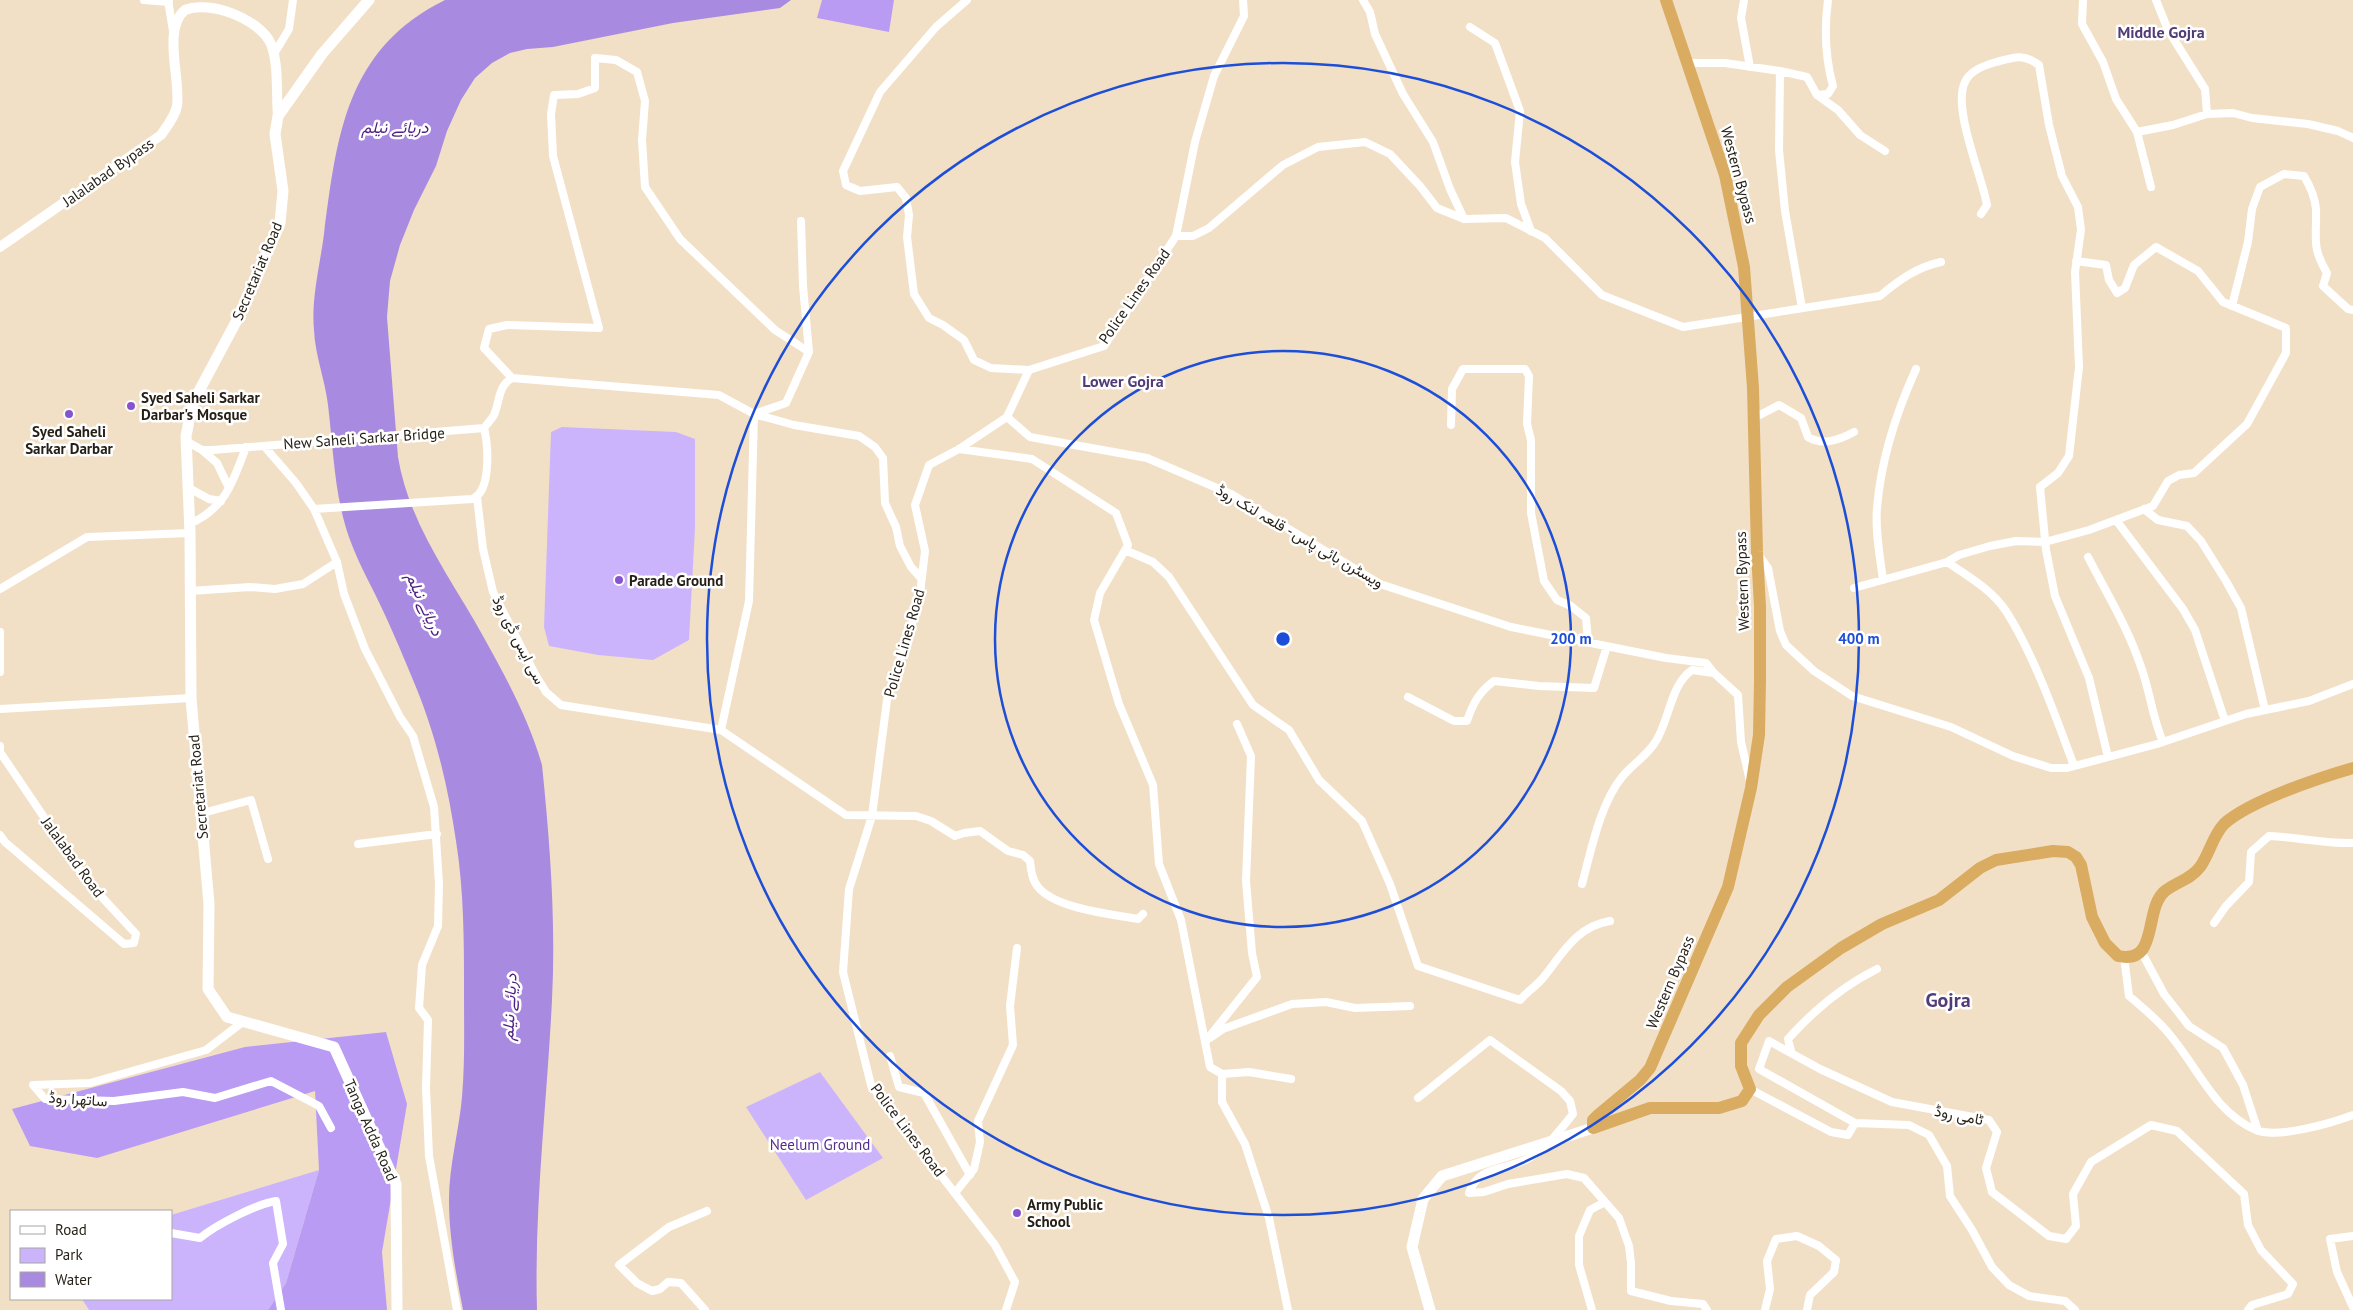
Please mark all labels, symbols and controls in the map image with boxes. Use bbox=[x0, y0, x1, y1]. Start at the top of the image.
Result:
district label: Middle Gojra bbox=[2117, 22, 2205, 42]
water label: دریائے نیلم bbox=[361, 117, 429, 138]
street label: Western Bypass bbox=[1717, 124, 1761, 226]
street label: Jalalabad Bypass bbox=[58, 134, 157, 211]
street label: Secretariat Road bbox=[228, 219, 286, 323]
street label: Police Lines Road bbox=[1094, 245, 1174, 347]
district label: Lower Gojra bbox=[1082, 371, 1164, 391]
place label: Syed Saheli Sarkar Darbar's Mosque bbox=[141, 388, 260, 424]
marker: Syed Saheli Sarkar Darbar's Mosque bbox=[125, 400, 137, 412]
marker: Syed Saheli Sarkar Darbar bbox=[63, 408, 75, 420]
place label: Syed Saheli Sarkar Darbar bbox=[25, 422, 114, 458]
street label: New Saheli Sarkar Bridge bbox=[283, 423, 445, 453]
street label: ویسٹرن بائی پاس - قلعہ لنک روڈ bbox=[1212, 480, 1387, 593]
street label: Western Bypass bbox=[1731, 531, 1753, 631]
water label: دریائے نیلم bbox=[401, 568, 448, 639]
place label: Parade Ground bbox=[629, 571, 723, 590]
marker: Parade Ground bbox=[613, 574, 625, 586]
street label: Police Lines Road bbox=[879, 587, 929, 699]
street label: سی ایس ڈی روڈ bbox=[488, 593, 550, 688]
text: 200 m bbox=[1550, 629, 1592, 648]
text: 400 m bbox=[1838, 629, 1880, 648]
centre of rings bbox=[1274, 630, 1292, 648]
street label: Secretariat Road bbox=[184, 734, 212, 840]
street label: Jalalabad Road bbox=[37, 812, 109, 901]
street label: Western Bypass bbox=[1642, 932, 1698, 1032]
water label: دریائے نیلم bbox=[497, 973, 522, 1042]
district label: Gojra bbox=[1925, 987, 1971, 1013]
street label: Tanga Adda Road bbox=[340, 1076, 402, 1184]
street label: Police Lines Road bbox=[867, 1080, 949, 1180]
street label: ساتھرا روڈ bbox=[48, 1087, 108, 1111]
street label: ٹامی روڈ bbox=[1933, 1101, 1985, 1130]
park label: Neelum Ground bbox=[770, 1135, 870, 1154]
place label: Army Public School bbox=[1027, 1195, 1104, 1231]
marker: Army Public School bbox=[1011, 1207, 1023, 1219]
legend bbox=[10, 1210, 172, 1300]
text: Road bbox=[55, 1220, 87, 1239]
text: Park bbox=[55, 1245, 83, 1264]
text: Water bbox=[55, 1270, 92, 1289]

